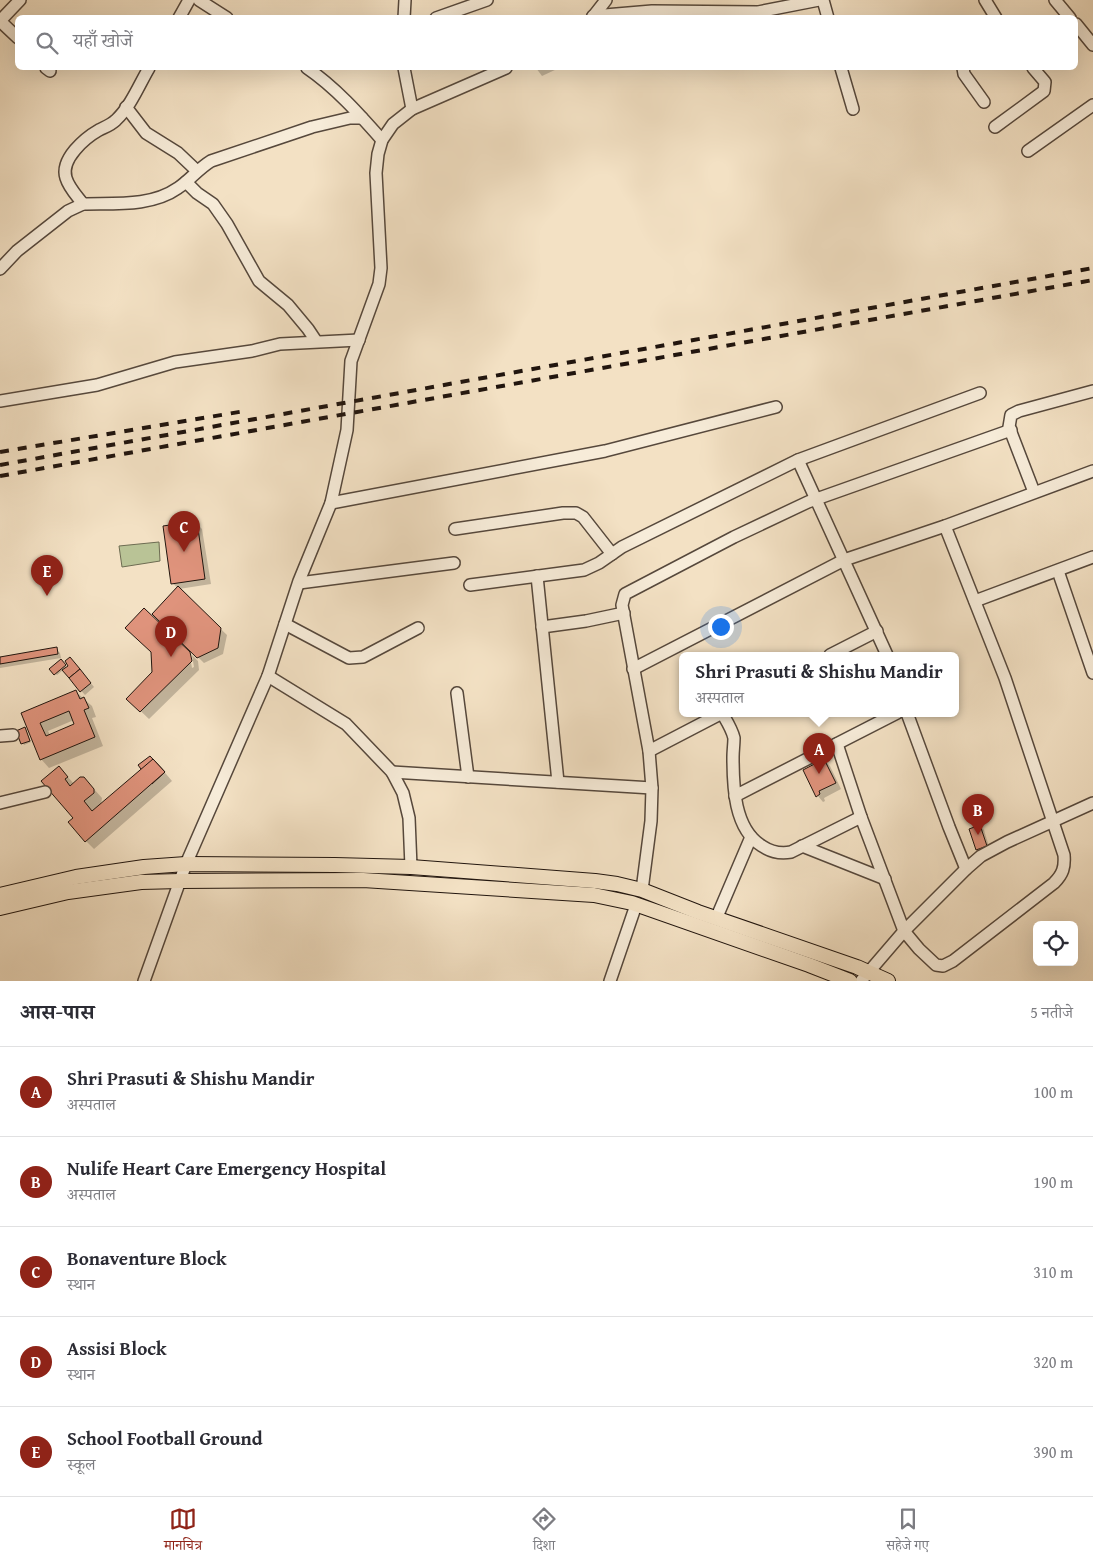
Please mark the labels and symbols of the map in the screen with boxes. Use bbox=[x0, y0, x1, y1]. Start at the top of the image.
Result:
pin: C bbox=[168, 511, 200, 552]
pin: E bbox=[31, 555, 63, 596]
your location bbox=[708, 614, 734, 640]
pin: D bbox=[155, 616, 187, 657]
pin: A bbox=[803, 733, 835, 774]
pin: B bbox=[962, 794, 994, 835]

